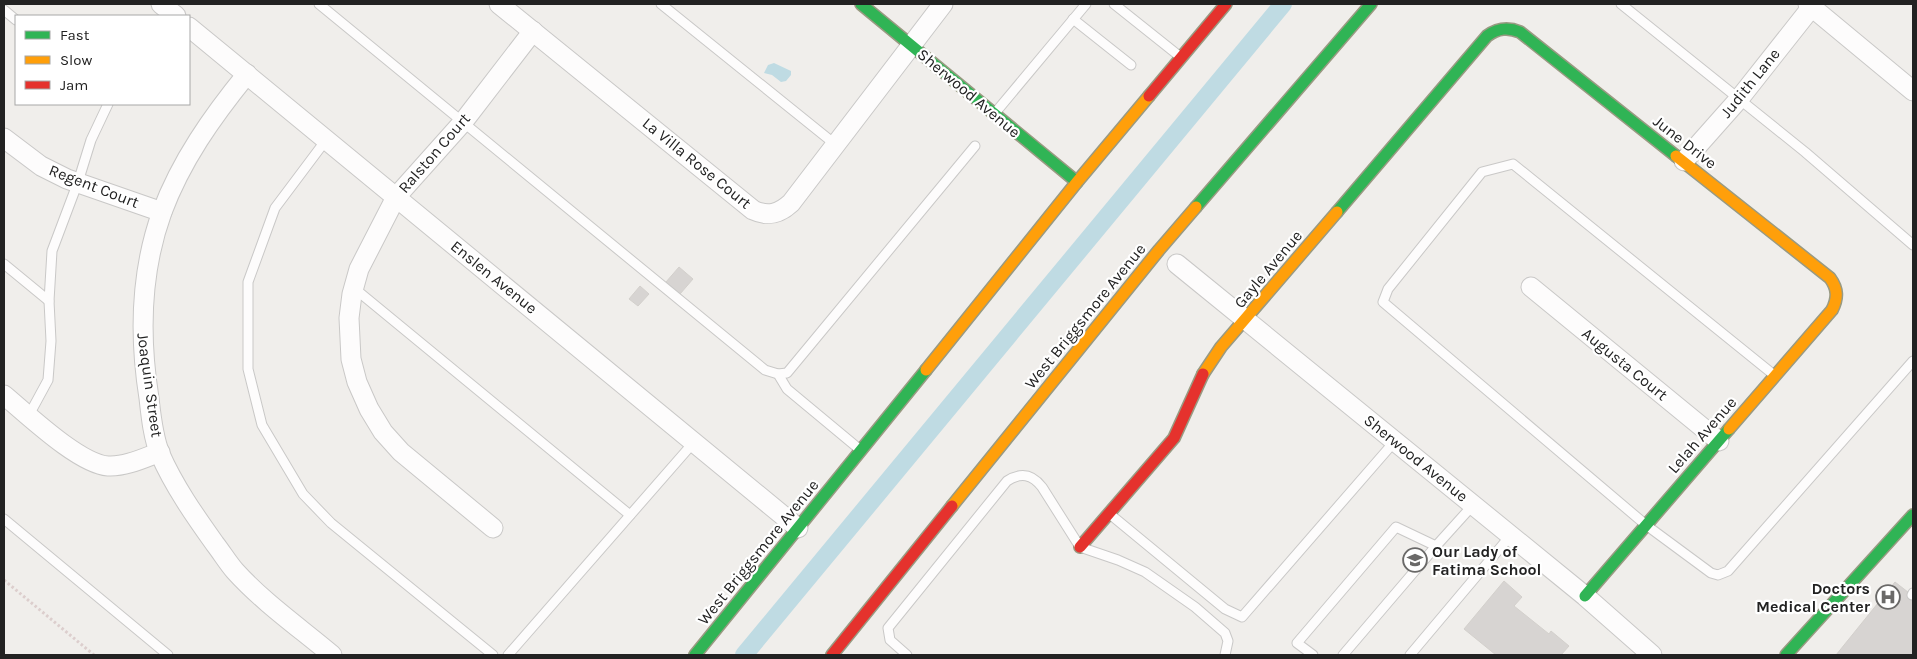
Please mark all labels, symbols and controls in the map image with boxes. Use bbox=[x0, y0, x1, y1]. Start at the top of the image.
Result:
legend bbox=[15, 15, 190, 105]
text: Fast bbox=[60, 26, 90, 44]
street label: Sherwood Avenue bbox=[914, 44, 1024, 142]
street label: Judith Lane bbox=[1716, 44, 1784, 122]
text: Slow bbox=[60, 51, 92, 69]
text: Jam bbox=[60, 76, 88, 94]
street label: Ralston Court bbox=[394, 109, 474, 197]
street label: June Drive bbox=[1650, 111, 1720, 173]
street label: La Villa Rose Court bbox=[639, 113, 755, 213]
street label: Regent Court bbox=[46, 160, 142, 212]
street label: Gayle Avenue bbox=[1230, 226, 1306, 312]
street label: Enslen Avenue bbox=[447, 236, 541, 318]
street label: West Briggsmore Avenue bbox=[1021, 240, 1149, 392]
street label: Augusta Court bbox=[1578, 324, 1672, 404]
street label: Joaquin Street bbox=[133, 332, 167, 438]
street label: Lelah Avenue bbox=[1664, 393, 1740, 477]
street label: Sherwood Avenue bbox=[1360, 410, 1472, 506]
street label: West Briggsmore Avenue bbox=[694, 476, 822, 628]
place label: Our Lady of Fatima School bbox=[1432, 542, 1542, 579]
school or university icon: Our Lady of Fatima School bbox=[1402, 547, 1428, 573]
place label: Doctors Medical Center bbox=[1756, 579, 1871, 616]
hospital icon: Doctors Medical Center bbox=[1875, 584, 1901, 610]

